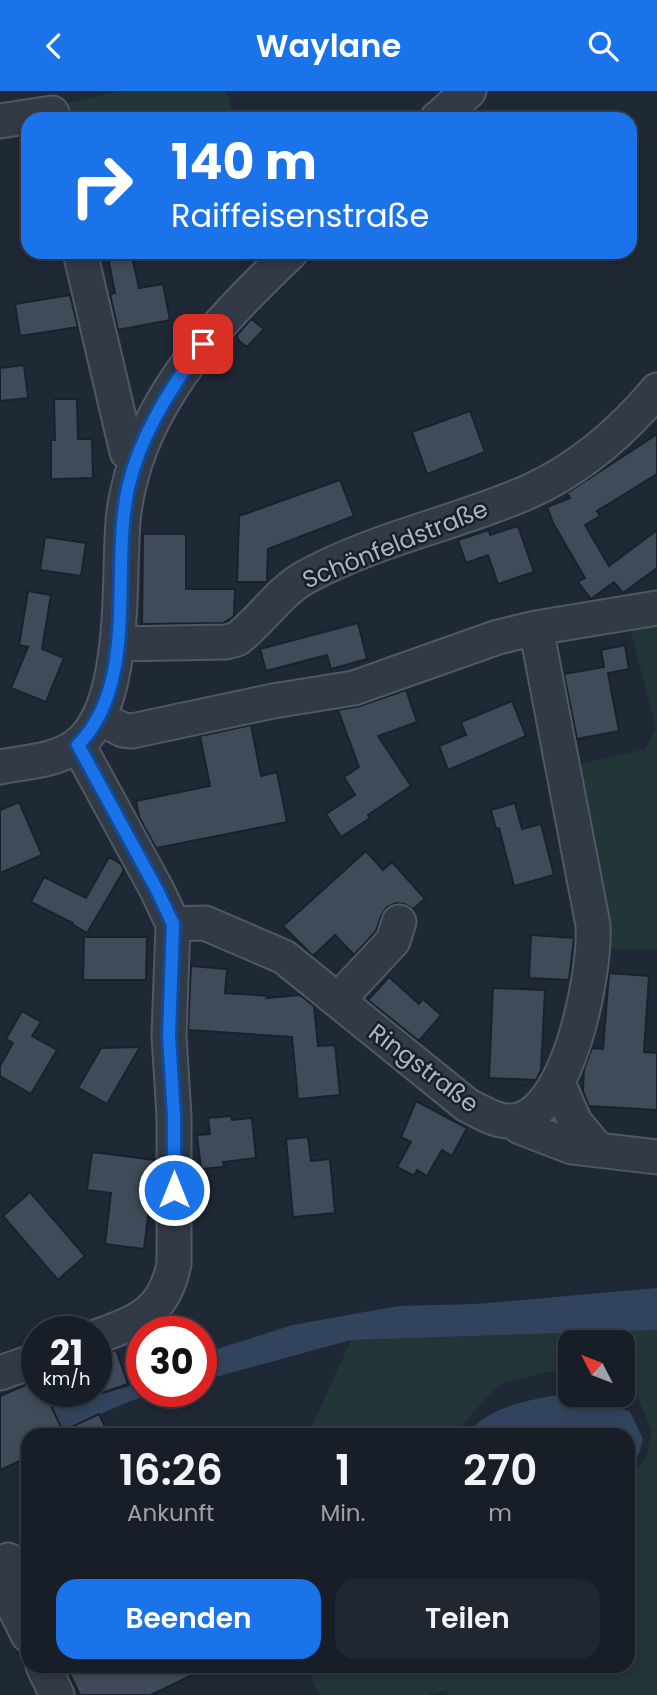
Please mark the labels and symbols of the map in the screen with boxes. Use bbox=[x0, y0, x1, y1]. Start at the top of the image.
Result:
pin bbox=[173, 314, 233, 374]
street label: Schönfeldstraße bbox=[297, 492, 493, 596]
street label: Ringstraße bbox=[362, 1016, 486, 1120]
position arrow bbox=[137, 1153, 211, 1227]
speed limit sign: 30 bbox=[126, 1316, 217, 1407]
north arrow bbox=[558, 1330, 635, 1407]

